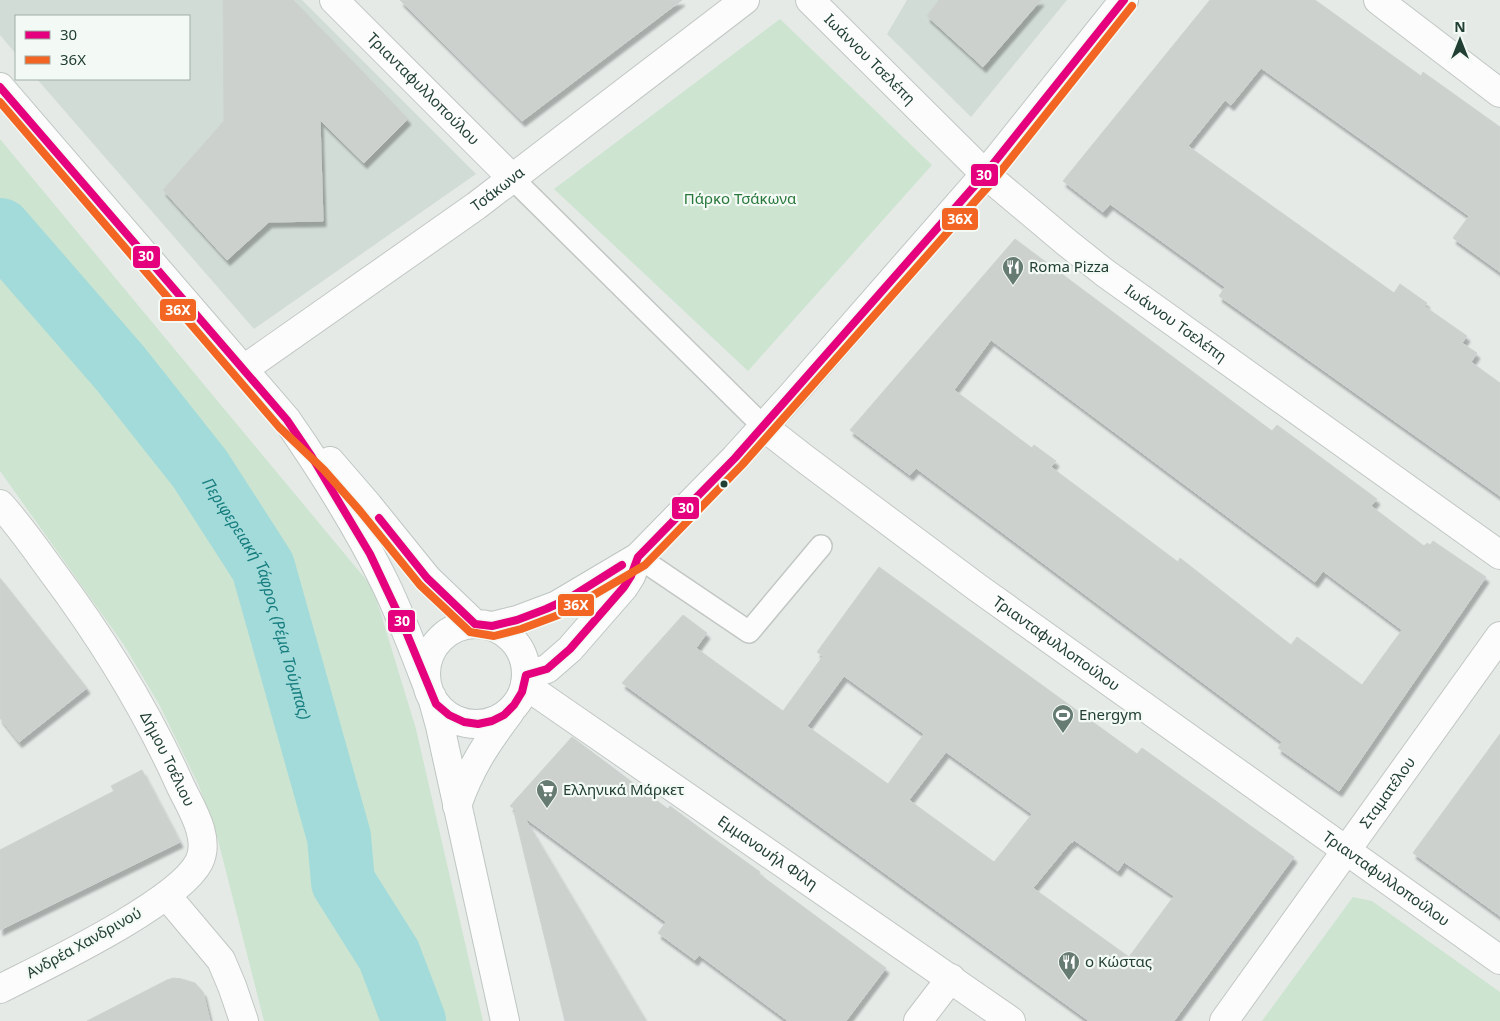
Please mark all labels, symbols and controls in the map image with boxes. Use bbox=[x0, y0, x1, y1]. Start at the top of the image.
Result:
street label: Ιωάννου Τσελέπη bbox=[820, 9, 920, 108]
legend bbox=[15, 15, 190, 80]
north arrow bbox=[1435, 15, 1485, 65]
text: N bbox=[1454, 17, 1466, 36]
text: 30 bbox=[60, 24, 77, 44]
street label: Τριανταφυλλοπούλου bbox=[363, 28, 484, 149]
text: 36Χ bbox=[60, 49, 86, 69]
street label: Τσάκωνα bbox=[467, 161, 528, 215]
line badge: 30 bbox=[970, 163, 999, 187]
text: 30 bbox=[976, 165, 992, 184]
park label: Πάρκο Τσάκωνα bbox=[684, 188, 797, 208]
line badge: 36Χ bbox=[941, 207, 979, 231]
text: 36Χ bbox=[947, 209, 973, 228]
line badge: 30 bbox=[132, 245, 161, 269]
text: 30 bbox=[138, 246, 154, 265]
restaurant icon: Roma Pizza bbox=[1001, 255, 1025, 286]
place label: Roma Pizza bbox=[1029, 256, 1109, 276]
street label: Ιωάννου Τσελέπη bbox=[1121, 279, 1231, 366]
line badge: 36Χ bbox=[159, 298, 197, 322]
text: 36Χ bbox=[165, 300, 191, 319]
water label: Περιφερειακή Τάφρος (Ρέμα Τούμπας) bbox=[197, 473, 316, 722]
unlabelled marker bbox=[719, 479, 729, 489]
line badge: 30 bbox=[671, 496, 700, 520]
text: 30 bbox=[678, 498, 694, 517]
street label: Τριανταφυλλοπούλου bbox=[989, 591, 1124, 695]
line badge: 36Χ bbox=[557, 593, 595, 617]
text: 36Χ bbox=[563, 595, 589, 614]
line badge: 30 bbox=[387, 609, 416, 633]
text: 30 bbox=[394, 611, 410, 630]
sports icon: Energym bbox=[1051, 703, 1075, 734]
place label: Energym bbox=[1079, 704, 1142, 724]
street label: Δήμου Τσέλιου bbox=[136, 708, 200, 810]
street label: Σταματέλου bbox=[1355, 752, 1419, 832]
supermarket icon: Ελληνικά Μάρκετ bbox=[535, 778, 559, 809]
place label: Ελληνικά Μάρκετ bbox=[563, 779, 684, 799]
street label: Εμμανουήλ Φίλη bbox=[714, 810, 822, 894]
street label: Τριανταφυλλοπούλου bbox=[1319, 826, 1454, 930]
street label: Ανδρέα Χανδρινού bbox=[22, 902, 145, 982]
restaurant icon: ο Κώστας bbox=[1057, 950, 1081, 981]
place label: ο Κώστας bbox=[1085, 951, 1152, 971]

